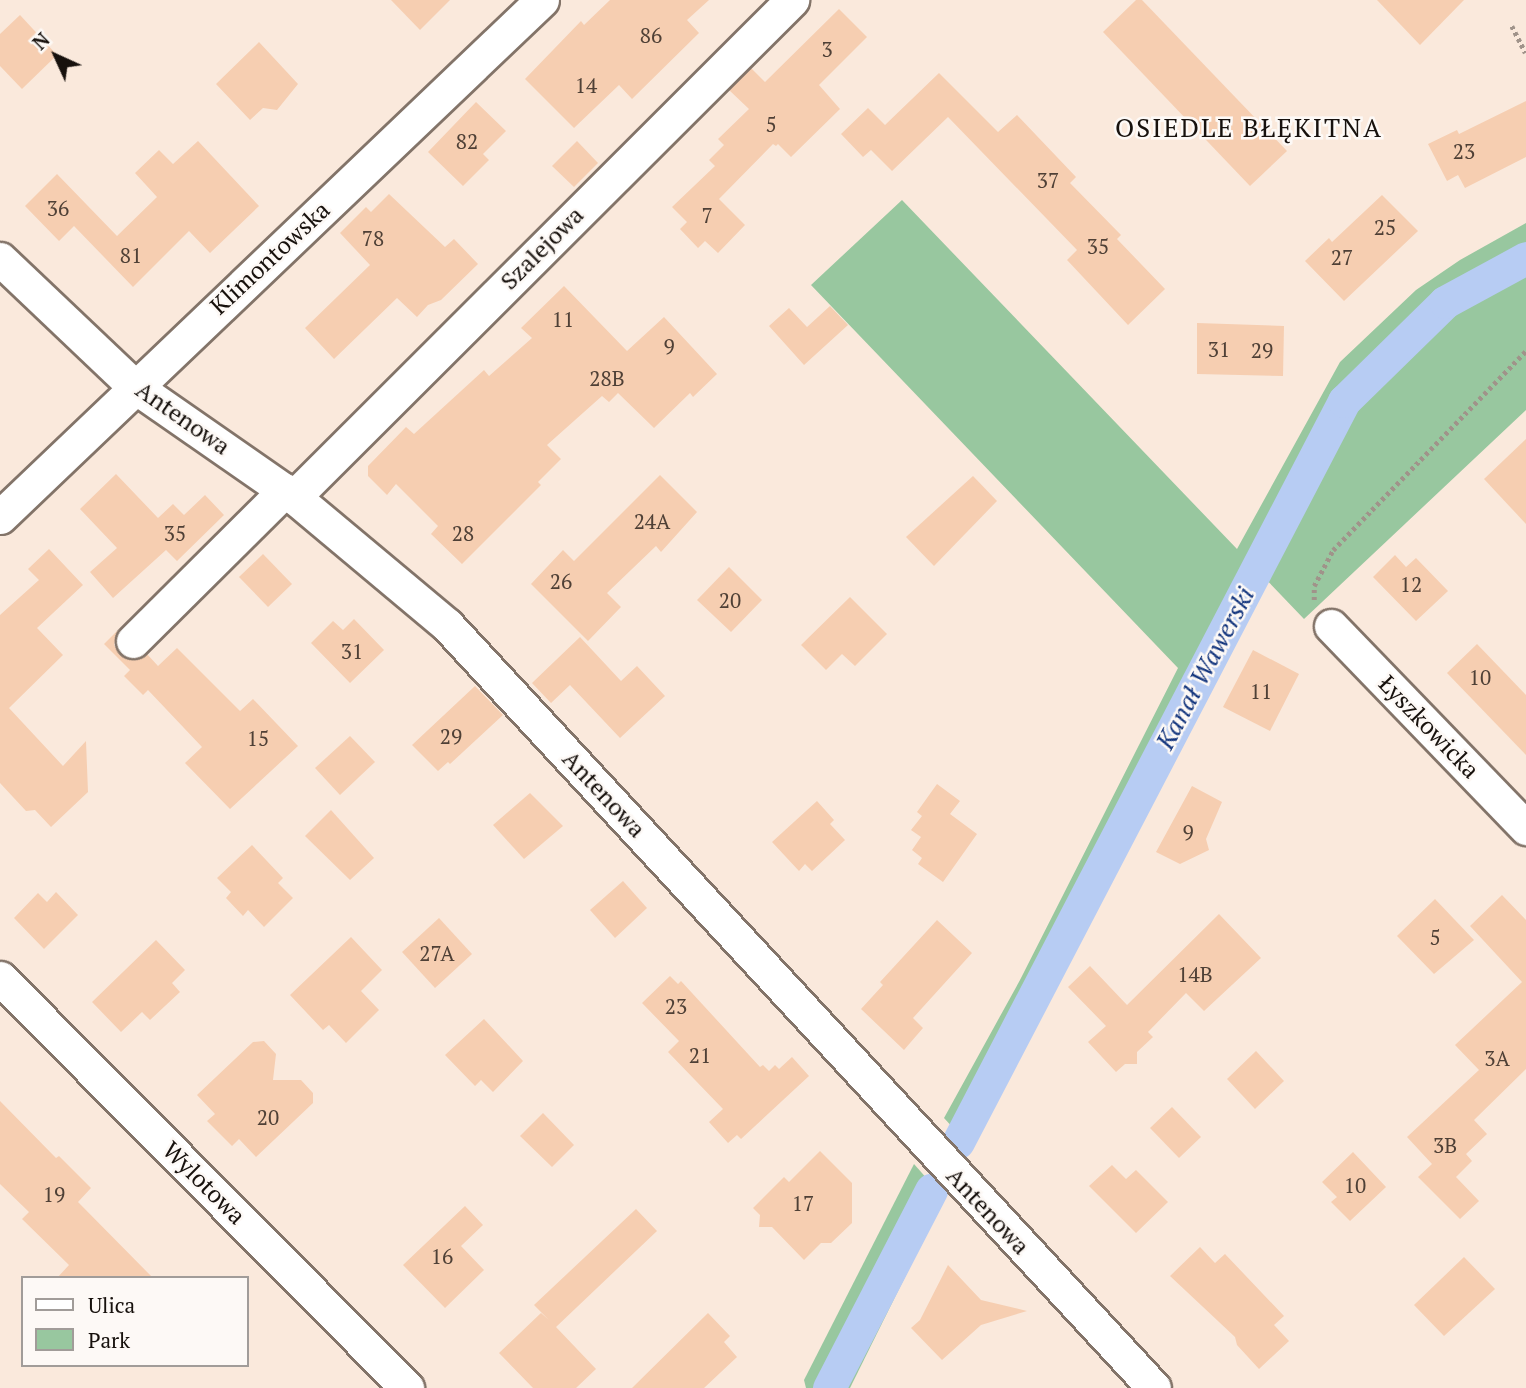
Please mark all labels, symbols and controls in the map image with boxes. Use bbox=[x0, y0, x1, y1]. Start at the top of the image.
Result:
north arrow bbox=[21, 21, 91, 91]
house number: 86 bbox=[640, 22, 662, 48]
text: N bbox=[27, 27, 55, 55]
house number: 3 bbox=[821, 36, 833, 62]
house number: 14 bbox=[575, 72, 597, 98]
house number: 5 bbox=[765, 111, 777, 137]
district label: OSIEDLE BŁĘKITNA bbox=[1117, 112, 1381, 144]
house number: 82 bbox=[456, 128, 478, 154]
house number: 23 bbox=[1453, 138, 1475, 164]
house number: 37 bbox=[1037, 167, 1059, 193]
house number: 36 bbox=[47, 195, 69, 221]
street label: Klimontowska bbox=[204, 195, 336, 321]
street label: Szalejowa bbox=[495, 201, 589, 295]
house number: 7 bbox=[701, 202, 713, 228]
house number: 25 bbox=[1374, 214, 1396, 240]
house number: 78 bbox=[362, 225, 384, 251]
house number: 35 bbox=[1087, 233, 1109, 259]
house number: 81 bbox=[120, 242, 142, 268]
house number: 27 bbox=[1331, 244, 1353, 270]
house number: 11 bbox=[552, 306, 574, 332]
house number: 9 bbox=[663, 333, 675, 359]
house number: 31 bbox=[1208, 336, 1230, 362]
house number: 29 bbox=[1251, 337, 1273, 363]
house number: 28B bbox=[589, 365, 625, 391]
street label: Antenowa bbox=[130, 375, 236, 461]
house number: 24A bbox=[634, 508, 670, 534]
house number: 35 bbox=[164, 520, 186, 546]
house number: 28 bbox=[452, 520, 474, 546]
house number: 26 bbox=[550, 568, 572, 594]
house number: 12 bbox=[1400, 571, 1422, 597]
water label: Kanał Wawerski bbox=[1149, 582, 1261, 754]
house number: 20 bbox=[719, 587, 741, 613]
house number: 31 bbox=[341, 638, 363, 664]
house number: 10 bbox=[1469, 664, 1491, 690]
street label: Łyszkowicka bbox=[1373, 670, 1485, 784]
house number: 11 bbox=[1250, 678, 1272, 704]
house number: 29 bbox=[440, 723, 462, 749]
house number: 15 bbox=[247, 725, 269, 751]
street label: Antenowa bbox=[556, 745, 652, 843]
house number: 9 bbox=[1182, 819, 1194, 845]
house number: 5 bbox=[1429, 924, 1441, 950]
house number: 27A bbox=[419, 940, 455, 966]
house number: 14B bbox=[1177, 961, 1213, 987]
house number: 23 bbox=[665, 993, 687, 1019]
house number: 21 bbox=[689, 1042, 711, 1068]
house number: 3A bbox=[1484, 1045, 1510, 1071]
house number: 20 bbox=[257, 1104, 279, 1130]
house number: 3B bbox=[1433, 1132, 1457, 1158]
street label: Wylotowa bbox=[157, 1136, 251, 1230]
street label: Antenowa bbox=[940, 1162, 1036, 1260]
house number: 10 bbox=[1344, 1172, 1366, 1198]
house number: 19 bbox=[43, 1181, 65, 1207]
house number: 17 bbox=[792, 1190, 814, 1216]
house number: 16 bbox=[431, 1243, 453, 1269]
legend bbox=[21, 1276, 248, 1367]
text: Ulica bbox=[88, 1291, 135, 1319]
text: Park bbox=[88, 1326, 130, 1354]

